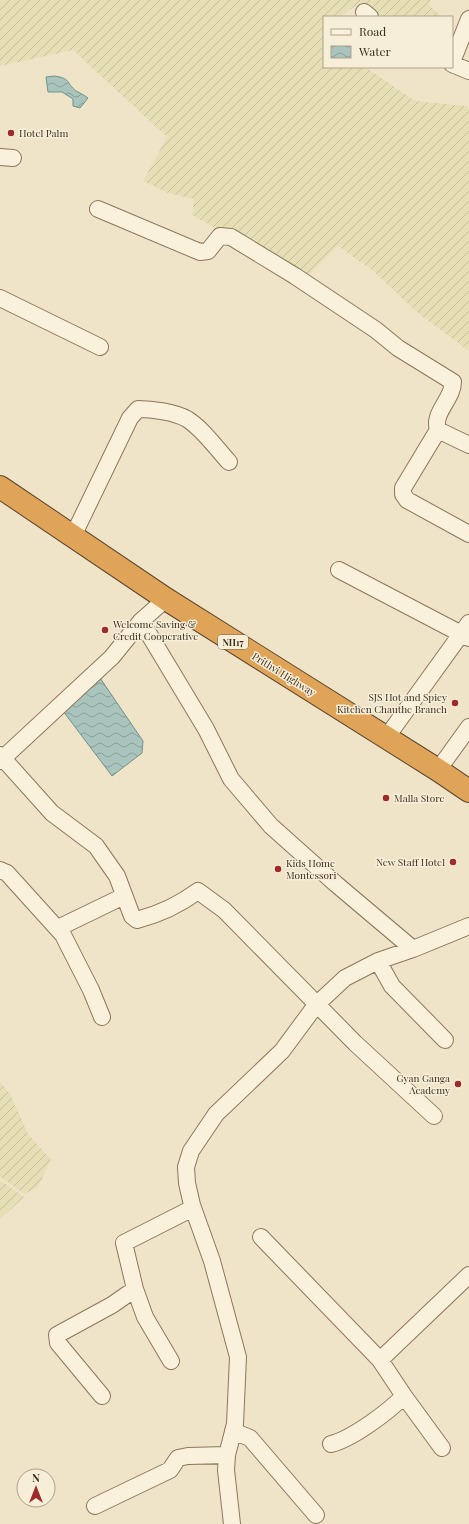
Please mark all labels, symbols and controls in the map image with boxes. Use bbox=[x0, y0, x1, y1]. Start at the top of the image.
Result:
legend bbox=[323, 16, 453, 68]
text: Road bbox=[359, 23, 386, 39]
text: Water bbox=[358, 43, 392, 59]
place label: Hotel Palm bbox=[19, 126, 68, 140]
marker: Hotel Palm bbox=[6, 128, 16, 138]
place label: Welcome Saving & Credit Cooperative bbox=[112, 617, 198, 643]
marker: Welcome Saving & Credit Cooperative bbox=[100, 625, 110, 635]
road number: NH17 bbox=[218, 635, 248, 649]
street label: Prithvi Highway bbox=[250, 649, 318, 699]
place label: SJS Hot and Spicy Kitchen Chauthe Branch bbox=[337, 690, 447, 716]
marker: SJS Hot and Spicy Kitchen Chauthe Branch bbox=[450, 698, 460, 708]
place label: Malla Store bbox=[394, 791, 444, 805]
marker: Malla Store bbox=[381, 793, 391, 803]
place label: New Staff Hotel bbox=[376, 855, 445, 869]
place label: Kids Home Montessori bbox=[286, 856, 336, 882]
marker: New Staff Hotel bbox=[448, 857, 458, 867]
marker: Kids Home Montessori bbox=[273, 864, 283, 874]
place label: Gyan Ganga Academy bbox=[397, 1071, 450, 1097]
marker: Gyan Ganga Academy bbox=[453, 1079, 463, 1089]
north arrow bbox=[16, 1468, 56, 1508]
text: N bbox=[32, 1470, 40, 1485]

